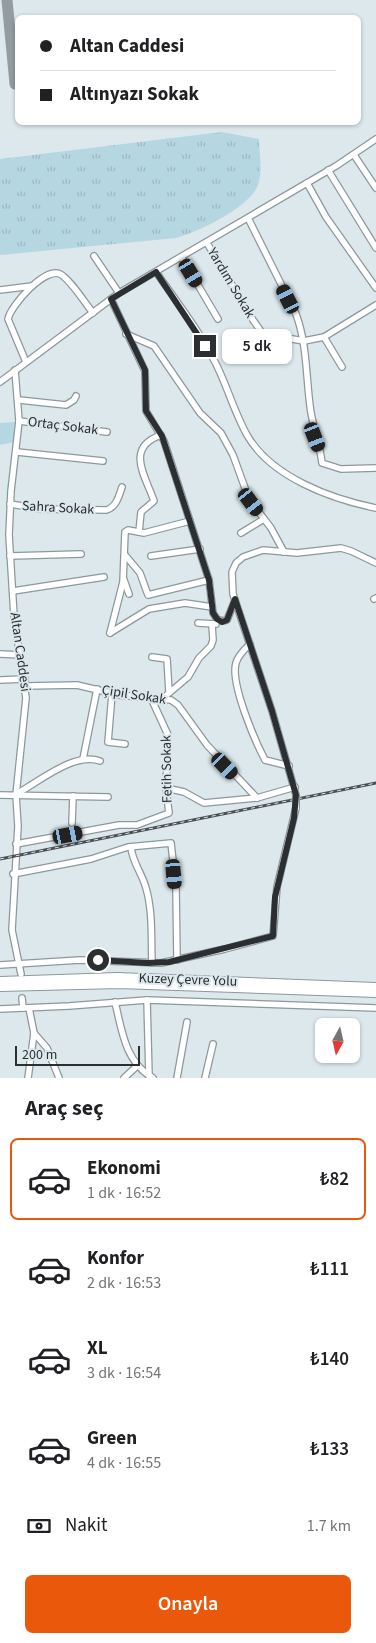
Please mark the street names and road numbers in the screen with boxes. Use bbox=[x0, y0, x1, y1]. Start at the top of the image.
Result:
street label: Yardım Sokak bbox=[202, 243, 260, 322]
street label: Ortaç Sokak bbox=[27, 412, 99, 440]
street label: Sahra Sokak bbox=[21, 496, 95, 520]
street label: Altan Caddesi bbox=[5, 611, 35, 693]
street label: Çipil Sokak bbox=[100, 680, 168, 710]
street label: Fetih Sokak bbox=[156, 735, 178, 803]
street label: Kuzey Çevre Yolu bbox=[138, 968, 238, 992]

